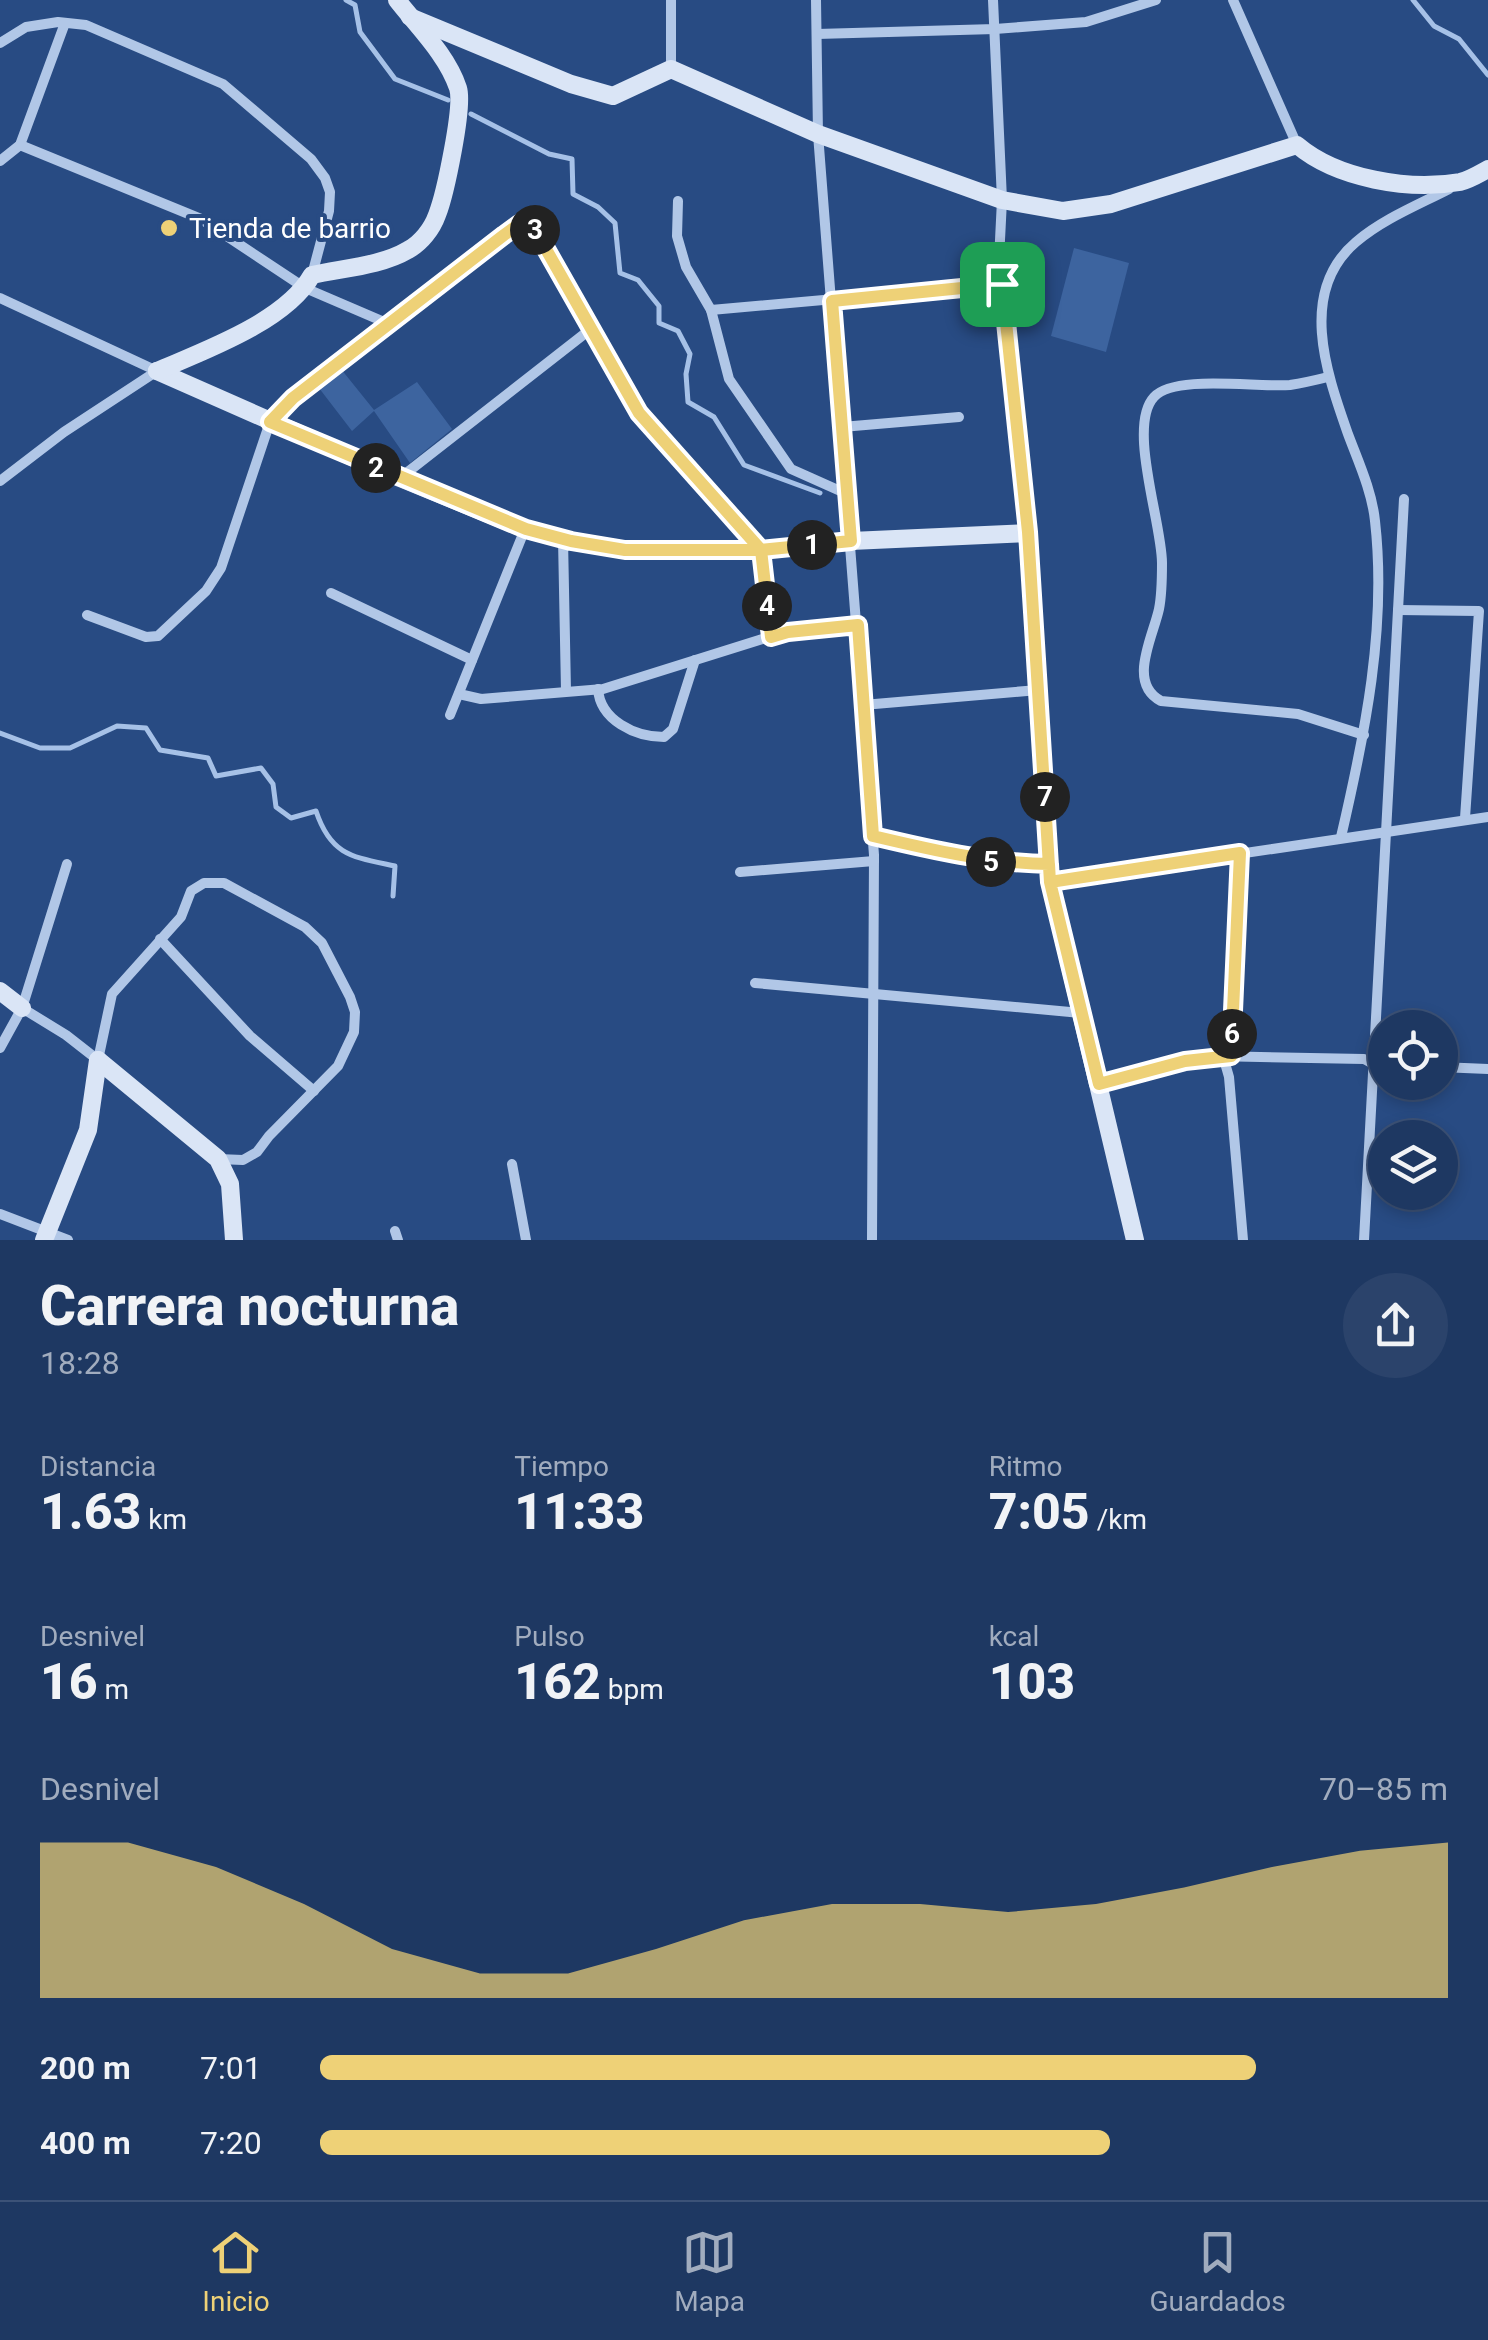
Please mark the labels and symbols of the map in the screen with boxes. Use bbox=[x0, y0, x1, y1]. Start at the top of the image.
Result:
pin: 3 bbox=[510, 205, 560, 255]
place label: Tienda de barrio bbox=[189, 212, 391, 245]
marker: Tienda de barrio bbox=[158, 217, 180, 239]
pin bbox=[960, 242, 1045, 327]
pin: 2 bbox=[351, 443, 401, 493]
pin: 1 bbox=[787, 520, 837, 570]
pin: 4 bbox=[742, 581, 792, 631]
pin: 7 bbox=[1020, 772, 1070, 822]
pin: 5 bbox=[966, 837, 1016, 887]
pin: 6 bbox=[1207, 1009, 1257, 1059]

